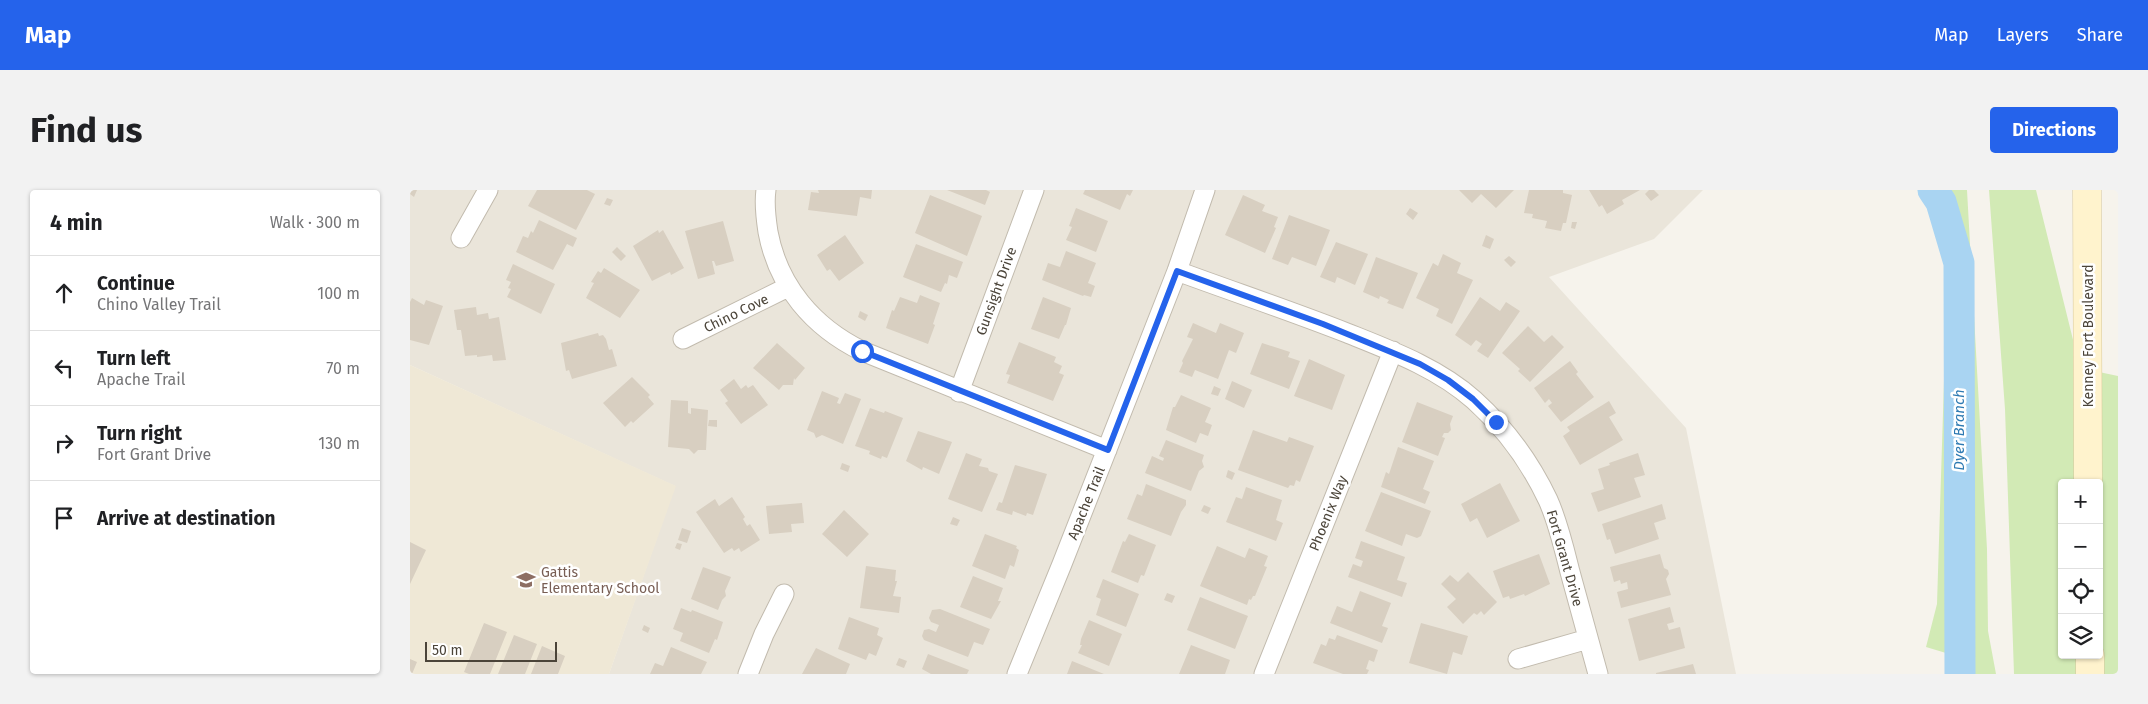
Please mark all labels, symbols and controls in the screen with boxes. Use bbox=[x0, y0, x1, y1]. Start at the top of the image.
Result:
text: Map bbox=[25, 21, 71, 49]
text: Map bbox=[1934, 24, 1969, 46]
text: Layers bbox=[1997, 24, 2049, 46]
text: Share bbox=[2077, 24, 2123, 46]
button: Directions bbox=[1990, 107, 2118, 153]
text: Find us bbox=[30, 109, 142, 151]
text: 4 min bbox=[50, 210, 103, 236]
text: Walk · 300 m bbox=[270, 213, 360, 232]
street label: Gunsight Drive bbox=[973, 245, 1020, 338]
street label: Kenney Fort Boulevard bbox=[2080, 264, 2097, 408]
text: Continue bbox=[97, 272, 175, 295]
icon: ahead bbox=[50, 279, 78, 307]
text: 100 m bbox=[317, 284, 360, 303]
street label: Chino Cove bbox=[701, 290, 771, 336]
text: Chino Valley Trail bbox=[97, 295, 221, 314]
route start bbox=[851, 340, 874, 363]
text: Turn left bbox=[97, 347, 171, 370]
icon: left bbox=[50, 354, 78, 382]
text: 70 m bbox=[326, 359, 360, 378]
text: Apache Trail bbox=[97, 370, 186, 389]
water label: Dyer Branch bbox=[1950, 389, 1968, 471]
route end bbox=[1485, 411, 1508, 434]
text: Turn right bbox=[97, 422, 182, 445]
icon: right bbox=[50, 429, 78, 457]
text: 130 m bbox=[318, 434, 360, 453]
text: Fort Grant Drive bbox=[97, 445, 211, 464]
street label: Apache Trail bbox=[1064, 464, 1109, 542]
street label: Phoenix Way bbox=[1306, 473, 1351, 553]
map controls bbox=[2058, 479, 2103, 659]
button: + bbox=[2058, 479, 2103, 524]
icon: arrive bbox=[50, 504, 78, 532]
text: Arrive at destination bbox=[97, 507, 276, 530]
street label: Fort Grant Drive bbox=[1543, 508, 1586, 608]
button: − bbox=[2058, 524, 2103, 569]
place label: Gattis Elementary School bbox=[541, 564, 659, 597]
school or university icon: Gattis Elementary School bbox=[515, 569, 537, 591]
button: locate bbox=[2058, 569, 2103, 614]
button: layers bbox=[2058, 614, 2103, 659]
scale bar bbox=[425, 639, 558, 662]
text: 50 m bbox=[432, 642, 463, 659]

